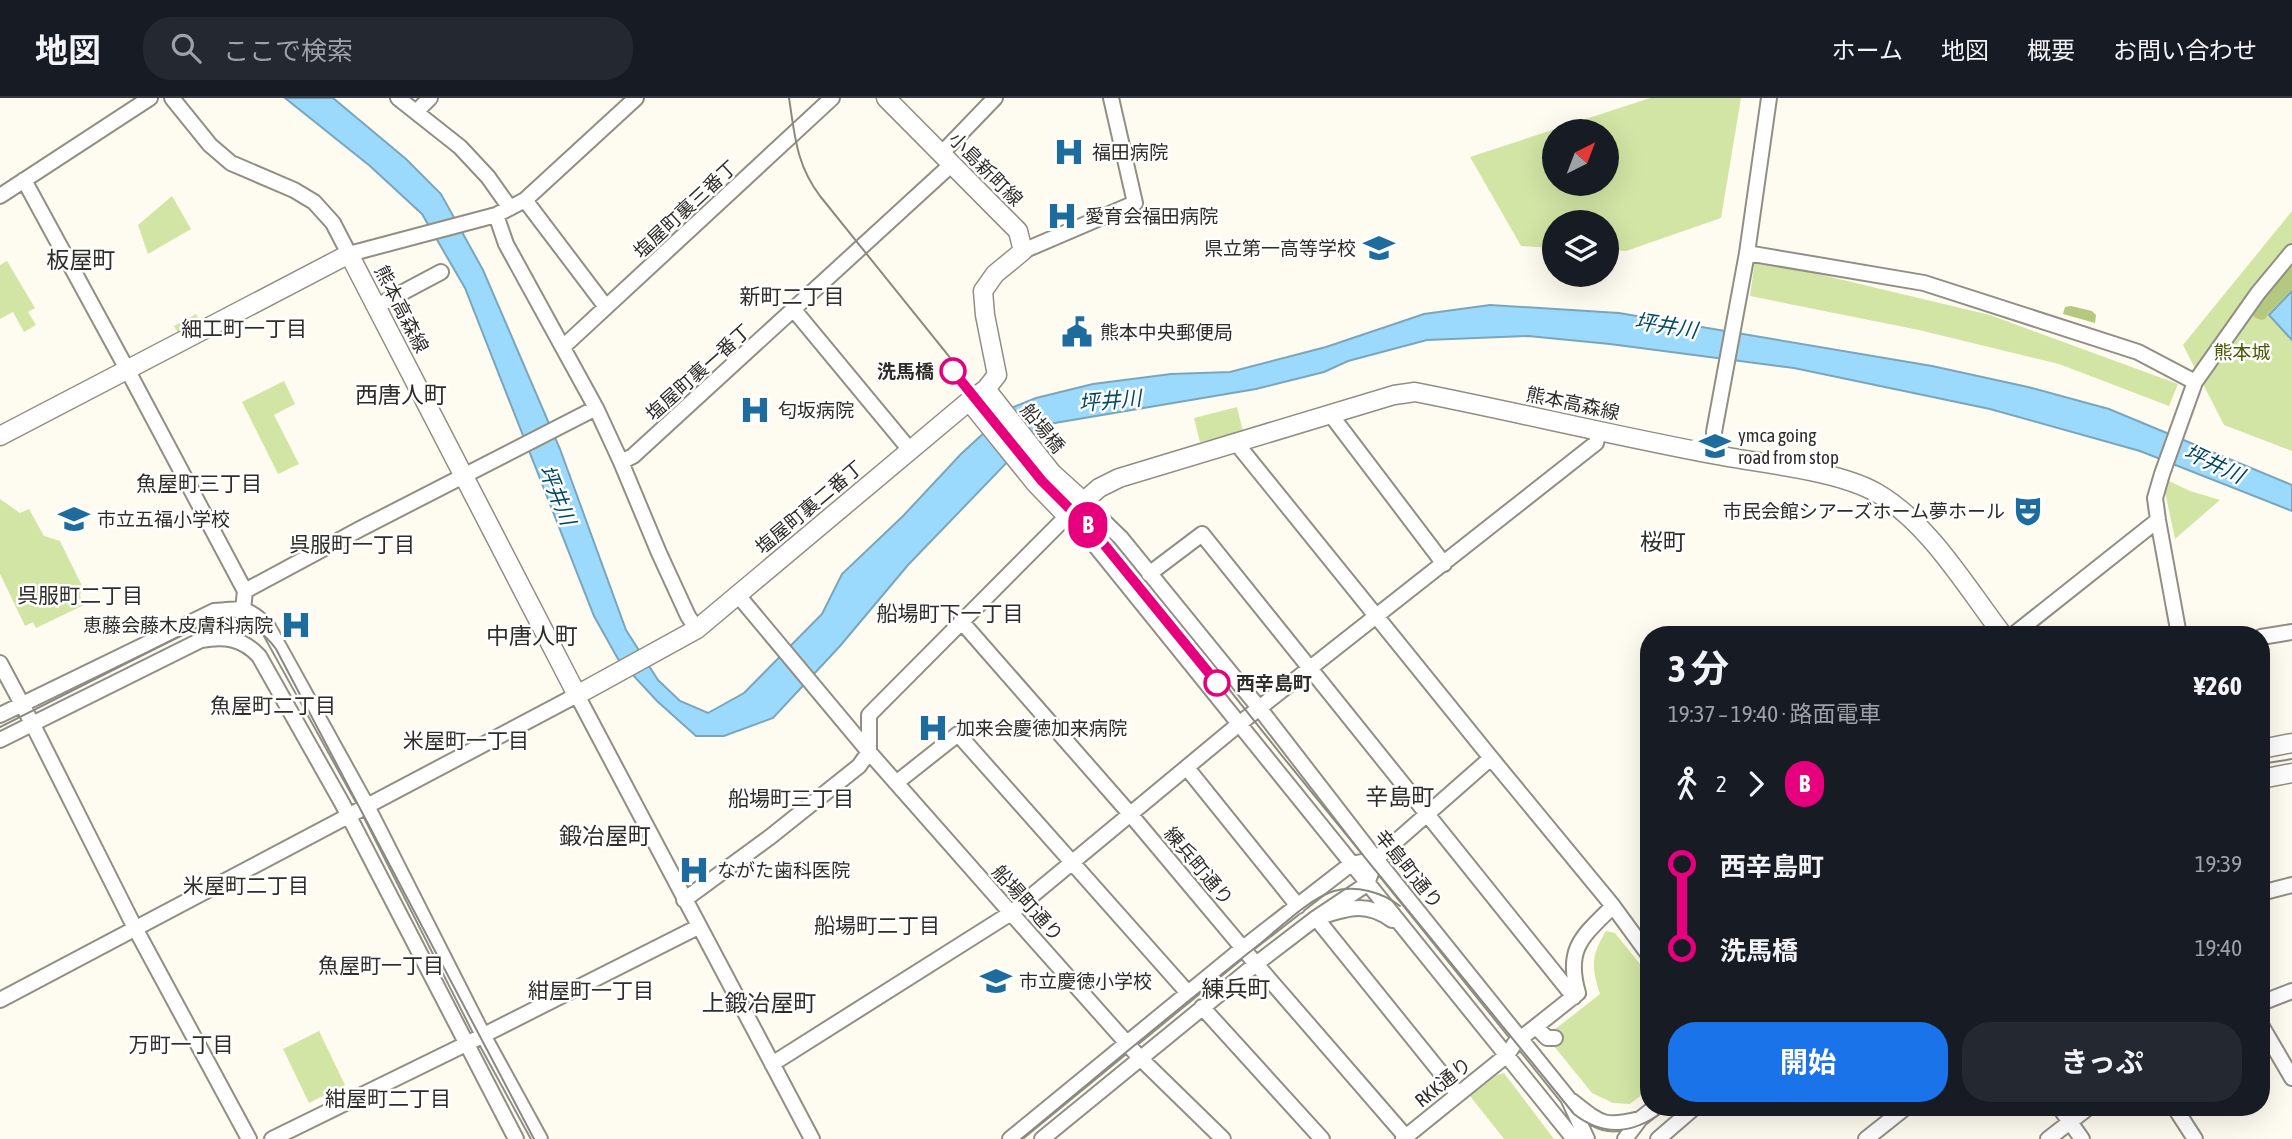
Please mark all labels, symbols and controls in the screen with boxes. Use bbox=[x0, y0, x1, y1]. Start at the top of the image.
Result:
search box bbox=[143, 17, 633, 80]
icon: search bbox=[167, 29, 205, 67]
text: 地図 bbox=[35, 31, 101, 69]
text: ここで検索 bbox=[223, 36, 353, 66]
text: ホーム bbox=[1832, 37, 1903, 64]
text: 地図 bbox=[1941, 37, 1989, 64]
text: 概要 bbox=[2027, 37, 2075, 64]
text: お問い合わせ bbox=[2113, 37, 2257, 64]
north arrow bbox=[1542, 119, 1619, 196]
map controls bbox=[1542, 119, 1619, 287]
street label: 小島新町線 bbox=[945, 128, 1027, 210]
hospital icon: 福田病院 bbox=[1052, 135, 1086, 169]
place label: 福田病院 bbox=[1092, 141, 1168, 163]
street label: 塩屋町裏三番丁 bbox=[629, 156, 741, 262]
hospital icon: 愛育会福田病院 bbox=[1045, 199, 1079, 233]
place label: 愛育会福田病院 bbox=[1085, 205, 1218, 227]
button: layers bbox=[1542, 210, 1619, 287]
school or university icon: 県立第一高等学校 bbox=[1362, 231, 1396, 265]
place label: 県立第一高等学校 bbox=[1204, 237, 1356, 259]
district label: 板屋町 bbox=[47, 247, 116, 273]
street label: 熊本高森線 bbox=[371, 262, 433, 356]
district label: 新町二丁目 bbox=[740, 284, 845, 308]
water label: 坪井川 bbox=[1633, 308, 1701, 342]
public building icon: 熊本中央郵便局 bbox=[1060, 315, 1094, 349]
district label: 細工町一丁目 bbox=[181, 316, 307, 340]
street label: 塩屋町裏一番丁 bbox=[641, 319, 755, 425]
place label: 熊本中央郵便局 bbox=[1100, 321, 1233, 343]
park label: 熊本城 bbox=[2213, 341, 2271, 363]
marker: 洗馬橋 bbox=[940, 358, 966, 384]
place label: 洗馬橋 bbox=[877, 360, 934, 382]
district label: 西唐人町 bbox=[355, 382, 447, 408]
street label: 熊本高森線 bbox=[1524, 382, 1622, 424]
water label: 坪井川 bbox=[1077, 385, 1144, 415]
hospital icon: 匂坂病院 bbox=[738, 393, 772, 427]
place label: 匂坂病院 bbox=[778, 399, 854, 421]
street label: 船場橋 bbox=[1017, 399, 1069, 457]
place label: ymca going road from stop bbox=[1738, 424, 1839, 468]
school or university icon: ymca going road from stop bbox=[1698, 429, 1732, 463]
water label: 坪井川 bbox=[2181, 439, 2250, 488]
street label: 塩屋町裏二番丁 bbox=[751, 456, 867, 558]
water label: 坪井川 bbox=[535, 461, 582, 530]
district label: 魚屋町三丁目 bbox=[136, 471, 262, 495]
theatre icon: 市民会館シアーズホーム夢ホール bbox=[2011, 494, 2045, 528]
place label: 市民会館シアーズホーム夢ホール bbox=[1723, 500, 2005, 522]
school or university icon: 市立五福小学校 bbox=[57, 502, 91, 536]
line badge: B bbox=[1065, 502, 1111, 548]
place label: 市立五福小学校 bbox=[97, 508, 230, 530]
text: B bbox=[1082, 511, 1094, 538]
district label: 桜町 bbox=[1640, 529, 1686, 555]
district label: 呉服町一丁目 bbox=[289, 532, 415, 556]
district label: 呉服町二丁目 bbox=[17, 583, 143, 607]
district label: 船場町下一丁目 bbox=[877, 601, 1024, 625]
hospital icon: 恵藤会藤木皮膚科病院 bbox=[279, 608, 313, 642]
place label: 恵藤会藤木皮膚科病院 bbox=[83, 614, 273, 636]
district label: 中唐人町 bbox=[486, 623, 578, 649]
text: 3 分 bbox=[1668, 647, 1729, 690]
marker: 西辛島町 bbox=[1204, 670, 1230, 696]
text: ¥260 bbox=[2194, 671, 2242, 701]
place label: 西辛島町 bbox=[1236, 672, 1312, 694]
district label: 魚屋町二丁目 bbox=[210, 693, 336, 717]
text: 19:37 – 19:40 · 路面電車 bbox=[1668, 701, 1881, 727]
hospital icon: 加来会慶徳加来病院 bbox=[916, 711, 950, 745]
place label: 加来会慶徳加来病院 bbox=[956, 717, 1127, 739]
district label: 米屋町一丁目 bbox=[403, 728, 529, 752]
icon: walk bbox=[1668, 765, 1706, 803]
icon: forward bbox=[1737, 765, 1775, 803]
text: B bbox=[1799, 770, 1810, 797]
text: 2 bbox=[1716, 771, 1727, 797]
district label: 辛島町 bbox=[1366, 784, 1435, 810]
district label: 船場町三丁目 bbox=[728, 786, 854, 810]
district label: 鍛冶屋町 bbox=[559, 823, 651, 849]
street label: 練兵町通り bbox=[1160, 823, 1238, 909]
street label: 辛島町通り bbox=[1371, 825, 1447, 913]
text: 19:39 bbox=[2195, 851, 2242, 877]
text: 西辛島町 bbox=[1720, 852, 1824, 882]
hospital icon: ながた歯科医院 bbox=[677, 853, 711, 887]
place label: ながた歯科医院 bbox=[717, 859, 850, 881]
street label: 船場町通り bbox=[988, 860, 1068, 946]
district label: 米屋町二丁目 bbox=[183, 873, 309, 897]
district label: 船場町二丁目 bbox=[814, 913, 940, 937]
text: 19:40 bbox=[2195, 935, 2242, 961]
text: 洗馬橋 bbox=[1720, 936, 1798, 966]
district label: 魚屋町一丁目 bbox=[318, 953, 444, 977]
school or university icon: 市立慶徳小学校 bbox=[979, 964, 1013, 998]
place label: 市立慶徳小学校 bbox=[1019, 970, 1152, 992]
district label: 練兵町 bbox=[1202, 976, 1271, 1002]
district label: 紺屋町一丁目 bbox=[528, 978, 654, 1002]
district label: 上鍛冶屋町 bbox=[702, 990, 817, 1016]
button: 開始 bbox=[1668, 1022, 1948, 1102]
button: きっぷ bbox=[1962, 1022, 2242, 1102]
district label: 万町一丁目 bbox=[129, 1032, 234, 1056]
street label: RKK通り bbox=[1410, 1053, 1476, 1111]
district label: 紺屋町二丁目 bbox=[325, 1086, 451, 1110]

